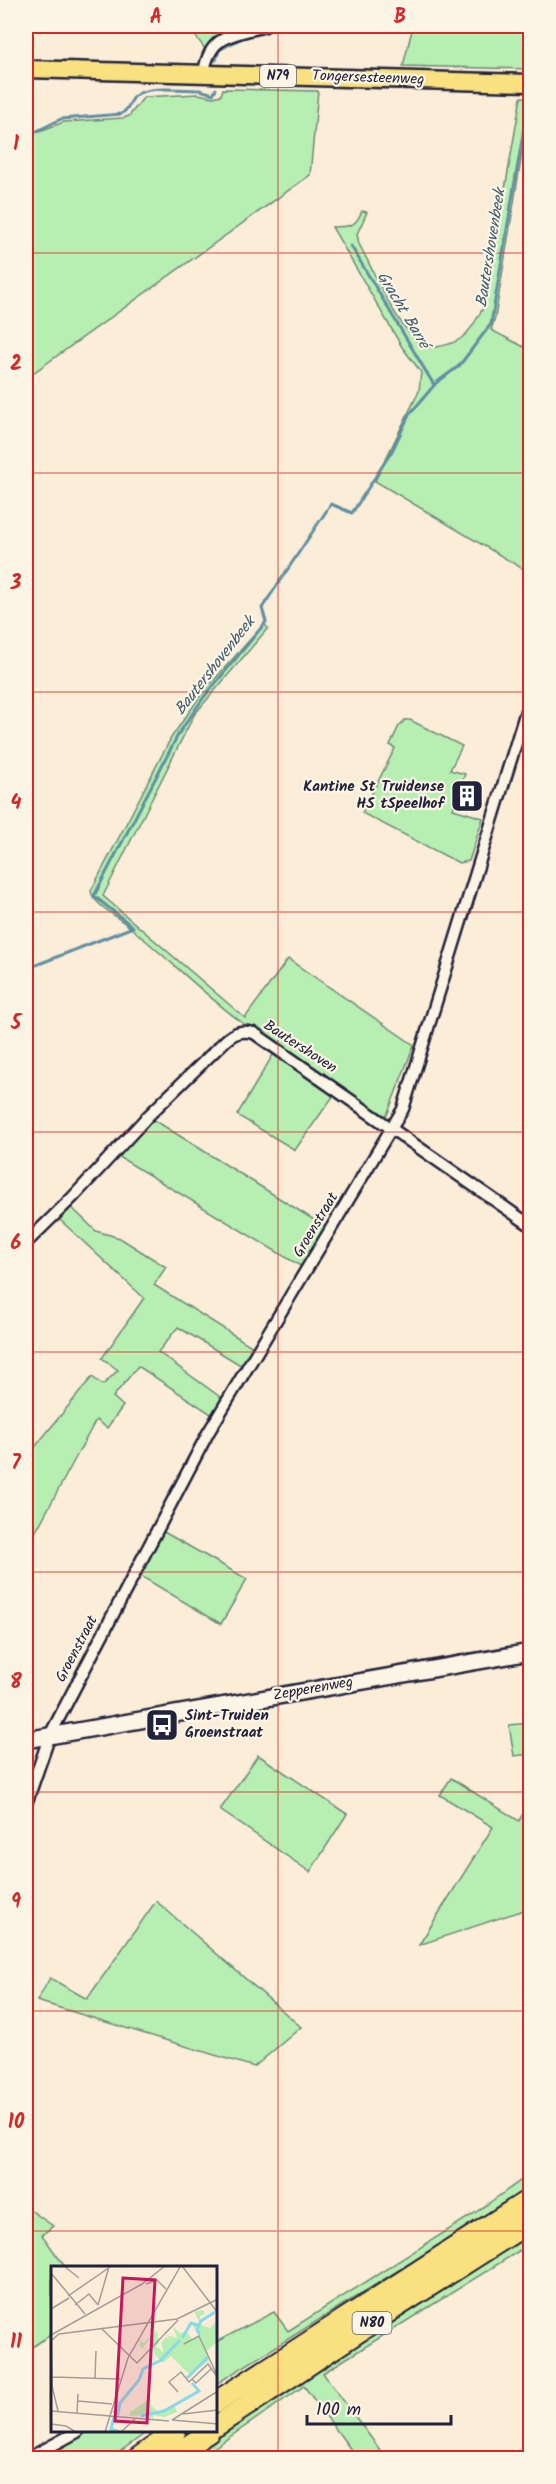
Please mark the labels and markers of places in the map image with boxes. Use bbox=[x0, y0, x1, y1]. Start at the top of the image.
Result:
place label: Kantine St Truidense HS tSpeelhof bbox=[303, 775, 445, 816]
building icon: Kantine St Truidense HS tSpeelhof bbox=[449, 778, 485, 814]
place label: Sint-Truiden Groenstraat bbox=[185, 1704, 269, 1745]
bus stop icon: Sint-Truiden Groenstraat bbox=[144, 1707, 180, 1743]

